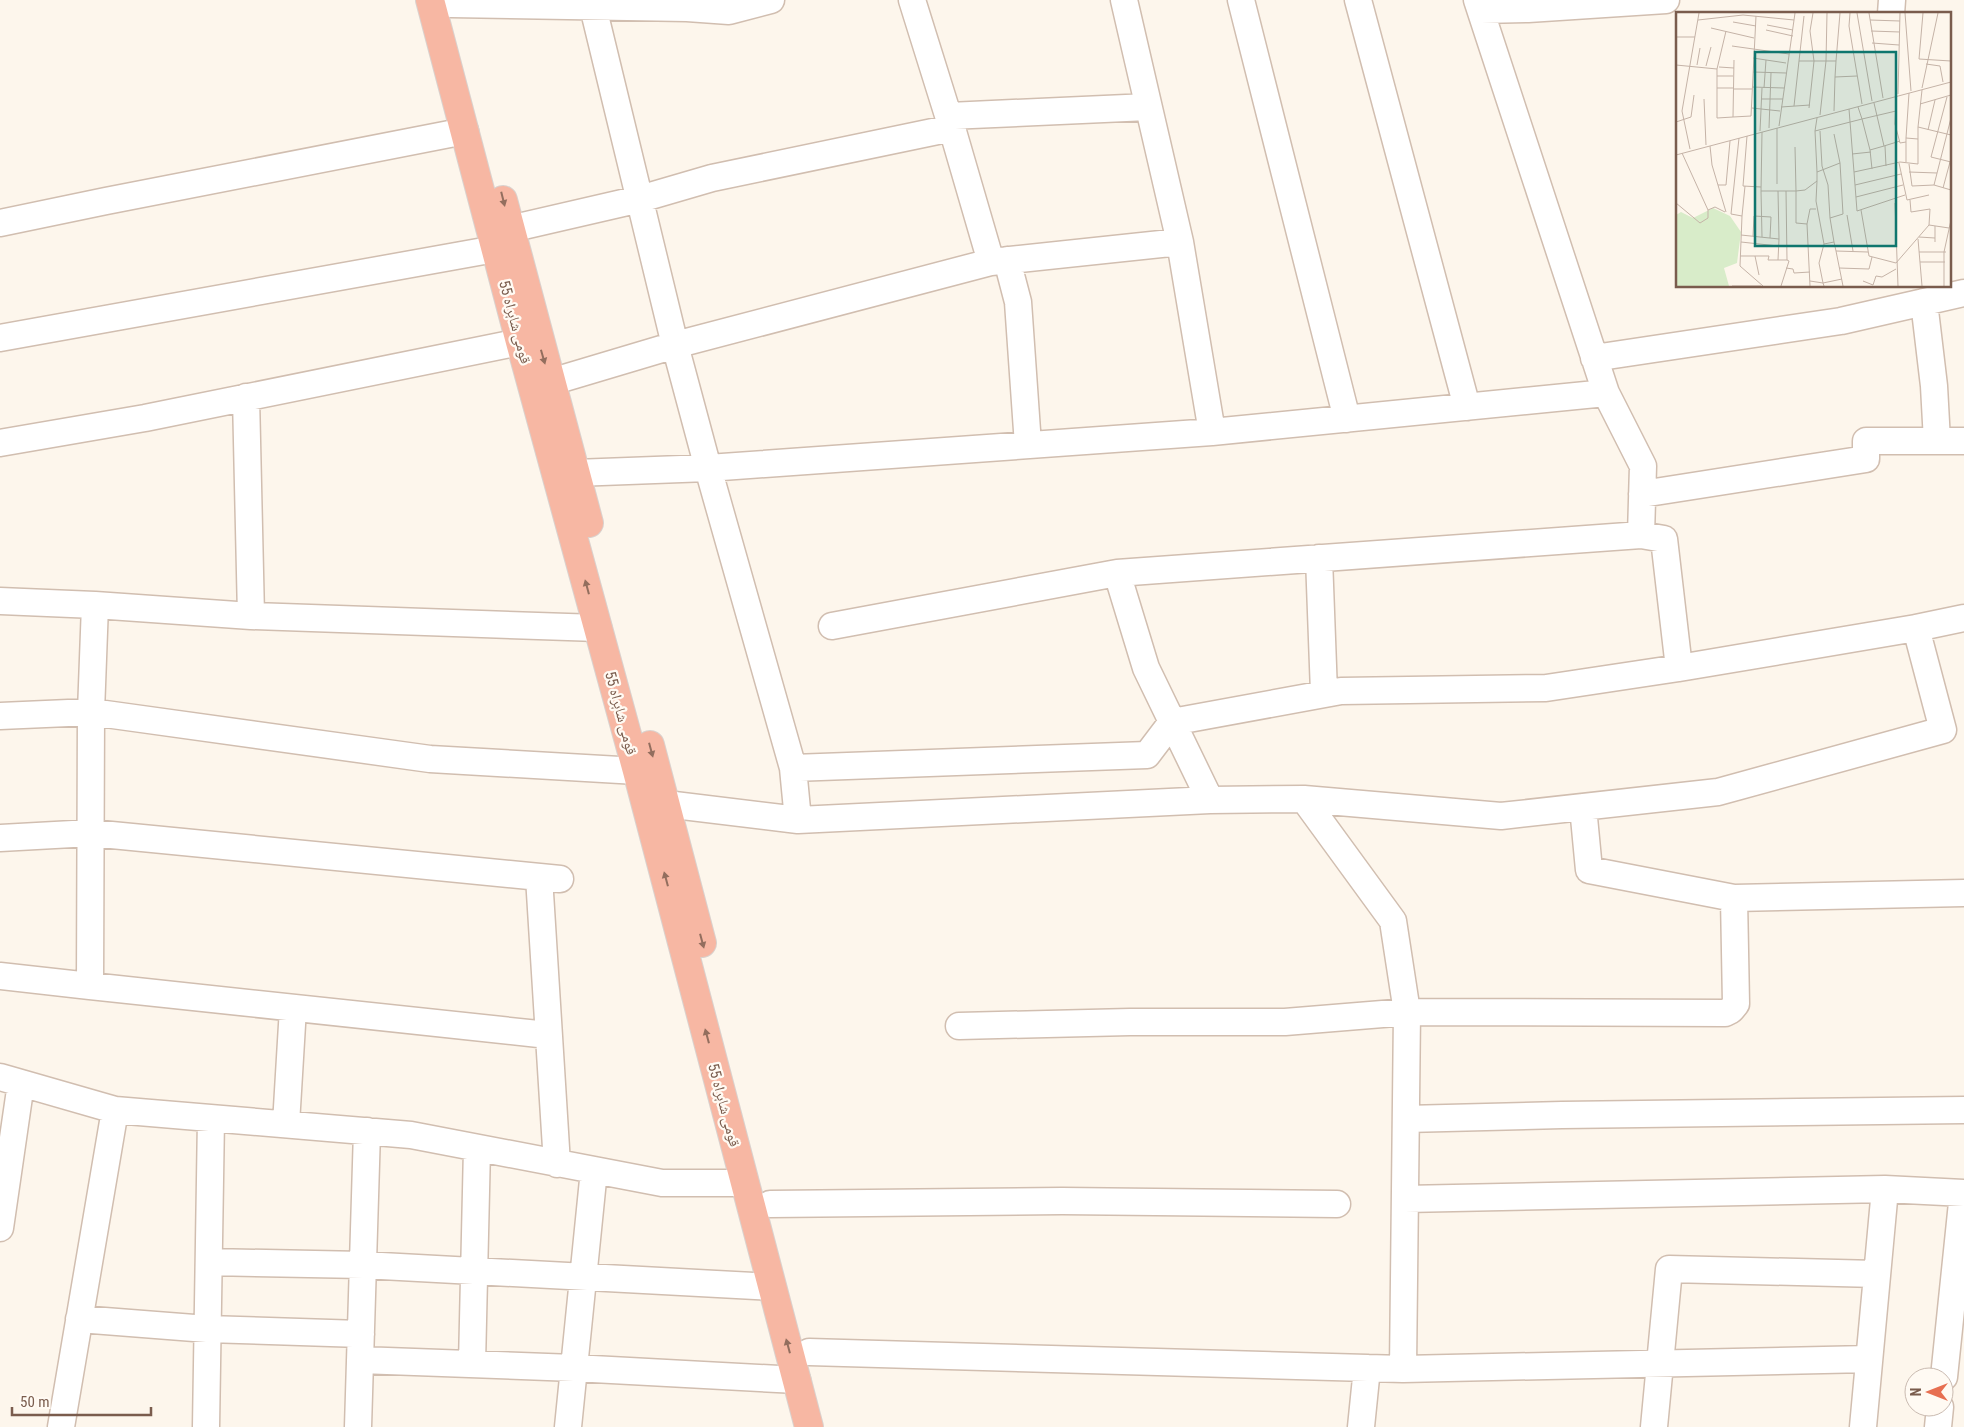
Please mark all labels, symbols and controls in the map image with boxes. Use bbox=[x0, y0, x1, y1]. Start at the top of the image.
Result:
inset map bbox=[1676, 12, 1952, 288]
one-way arrow bbox=[499, 192, 507, 207]
street label: قومی شاہراہ 55 bbox=[494, 278, 535, 366]
one-way arrow bbox=[540, 349, 548, 364]
one-way arrow bbox=[582, 580, 590, 595]
street label: قومی شاہراہ 55 bbox=[600, 669, 641, 757]
one-way arrow bbox=[647, 742, 655, 757]
one-way arrow bbox=[661, 872, 669, 887]
one-way arrow bbox=[698, 933, 706, 948]
one-way arrow bbox=[703, 1029, 711, 1044]
street label: قومی شاہراہ 55 bbox=[703, 1061, 744, 1149]
one-way arrow bbox=[784, 1338, 792, 1354]
north arrow bbox=[1904, 1367, 1954, 1417]
scale bar bbox=[12, 1384, 151, 1416]
text: N bbox=[1908, 1388, 1924, 1396]
text: 50 m bbox=[20, 1393, 50, 1411]

